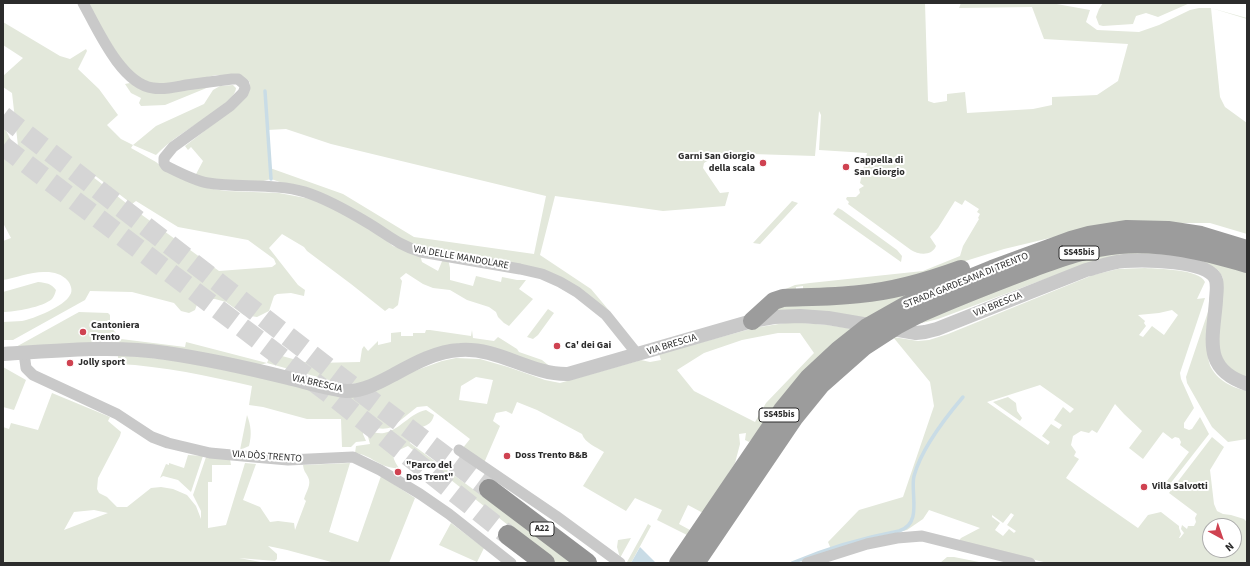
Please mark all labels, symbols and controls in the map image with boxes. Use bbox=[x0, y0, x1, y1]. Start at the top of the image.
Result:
place label: Garni San Giorgio della scala bbox=[678, 151, 755, 174]
place label: Cappella di San Giorgio bbox=[854, 155, 905, 178]
marker: Garni San Giorgio della scala bbox=[758, 158, 768, 168]
marker: Cappella di San Giorgio bbox=[841, 162, 851, 172]
street label: VIA DELLE MANDOLARE bbox=[412, 244, 510, 272]
road number: SS45bis bbox=[1059, 246, 1099, 260]
street label: STRADA GARDESANA DI TRENTO bbox=[902, 250, 1030, 312]
street label: VIA BRESCIA bbox=[972, 290, 1024, 320]
place label: Cantoniera Trento bbox=[91, 320, 140, 344]
marker: Cantoniera Trento bbox=[78, 327, 88, 337]
street label: VIA BRESCIA bbox=[646, 332, 698, 358]
place label: Ca' dei Gai bbox=[565, 340, 611, 352]
marker: Ca' dei Gai bbox=[552, 341, 562, 351]
place label: Jolly sport bbox=[78, 357, 125, 369]
marker: Jolly sport bbox=[65, 358, 75, 368]
street label: VIA BRESCIA bbox=[291, 372, 343, 396]
road number: SS45bis bbox=[759, 408, 799, 422]
street label: VIA DÒS TRENTO bbox=[232, 449, 302, 465]
place label: Doss Trento B&B bbox=[515, 450, 588, 462]
marker: Doss Trento B&B bbox=[502, 451, 512, 461]
place label: "Parco del Dos Trent" bbox=[406, 460, 453, 484]
marker: "Parco del Dos Trent" bbox=[393, 467, 403, 477]
place label: Villa Salvotti bbox=[1152, 481, 1208, 493]
marker: Villa Salvotti bbox=[1139, 482, 1149, 492]
north arrow bbox=[1202, 518, 1242, 558]
road number: A22 bbox=[530, 522, 554, 536]
text: N bbox=[1222, 539, 1237, 555]

